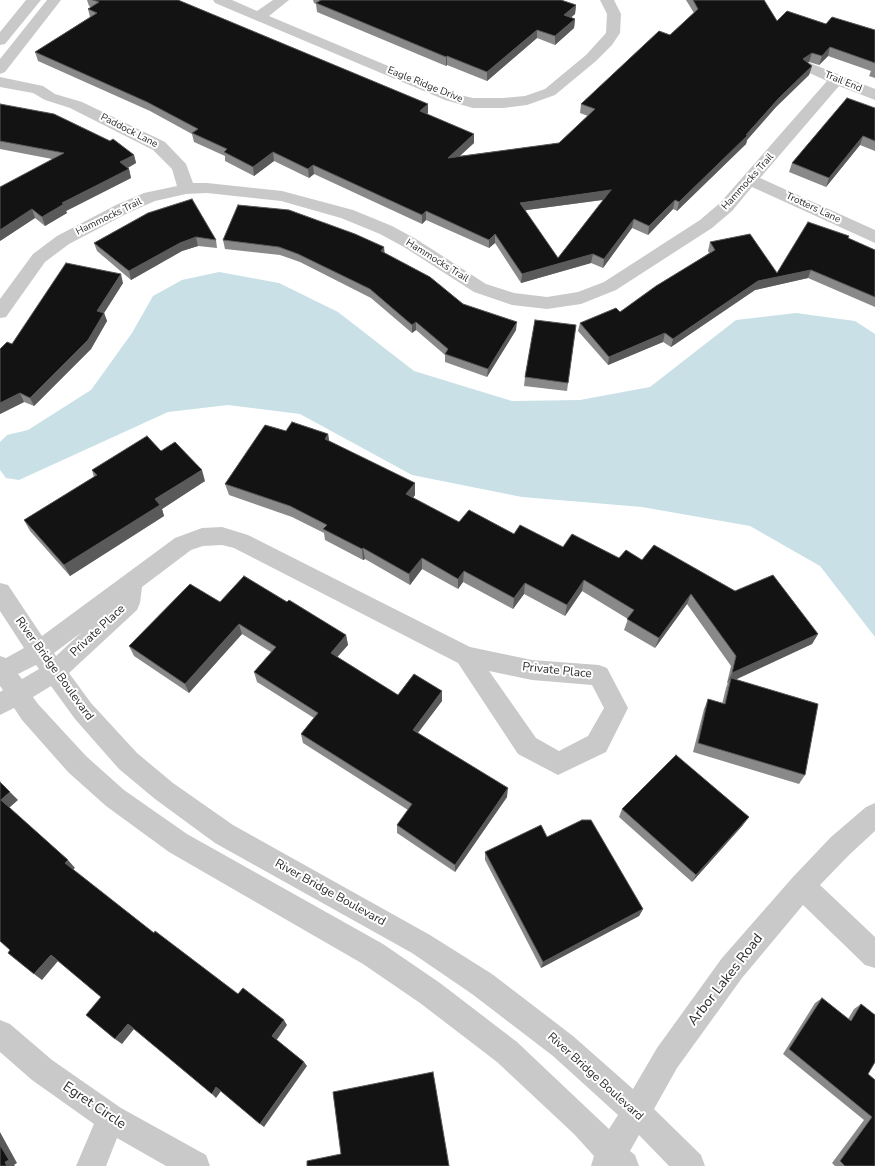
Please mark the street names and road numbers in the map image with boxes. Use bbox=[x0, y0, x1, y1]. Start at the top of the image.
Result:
street label: Eagle Ridge Drive bbox=[386, 64, 464, 106]
street label: Trail End bbox=[823, 69, 863, 95]
street label: Paddock Lane bbox=[98, 111, 160, 151]
street label: Hammocks Trail bbox=[719, 151, 777, 213]
street label: Trotters Lane bbox=[784, 190, 842, 226]
street label: Hammocks Trail bbox=[74, 196, 144, 238]
street label: Hammocks Trail bbox=[403, 237, 471, 285]
street label: Private Place bbox=[68, 602, 128, 660]
street label: River Bridge Boulevard bbox=[12, 614, 96, 724]
street label: Private Place bbox=[521, 660, 593, 682]
street label: River Bridge Boulevard bbox=[272, 857, 388, 929]
street label: Arbor Lakes Road bbox=[685, 931, 767, 1029]
street label: River Bridge Boulevard bbox=[544, 1030, 646, 1124]
street label: Egret Circle bbox=[59, 1079, 129, 1133]

